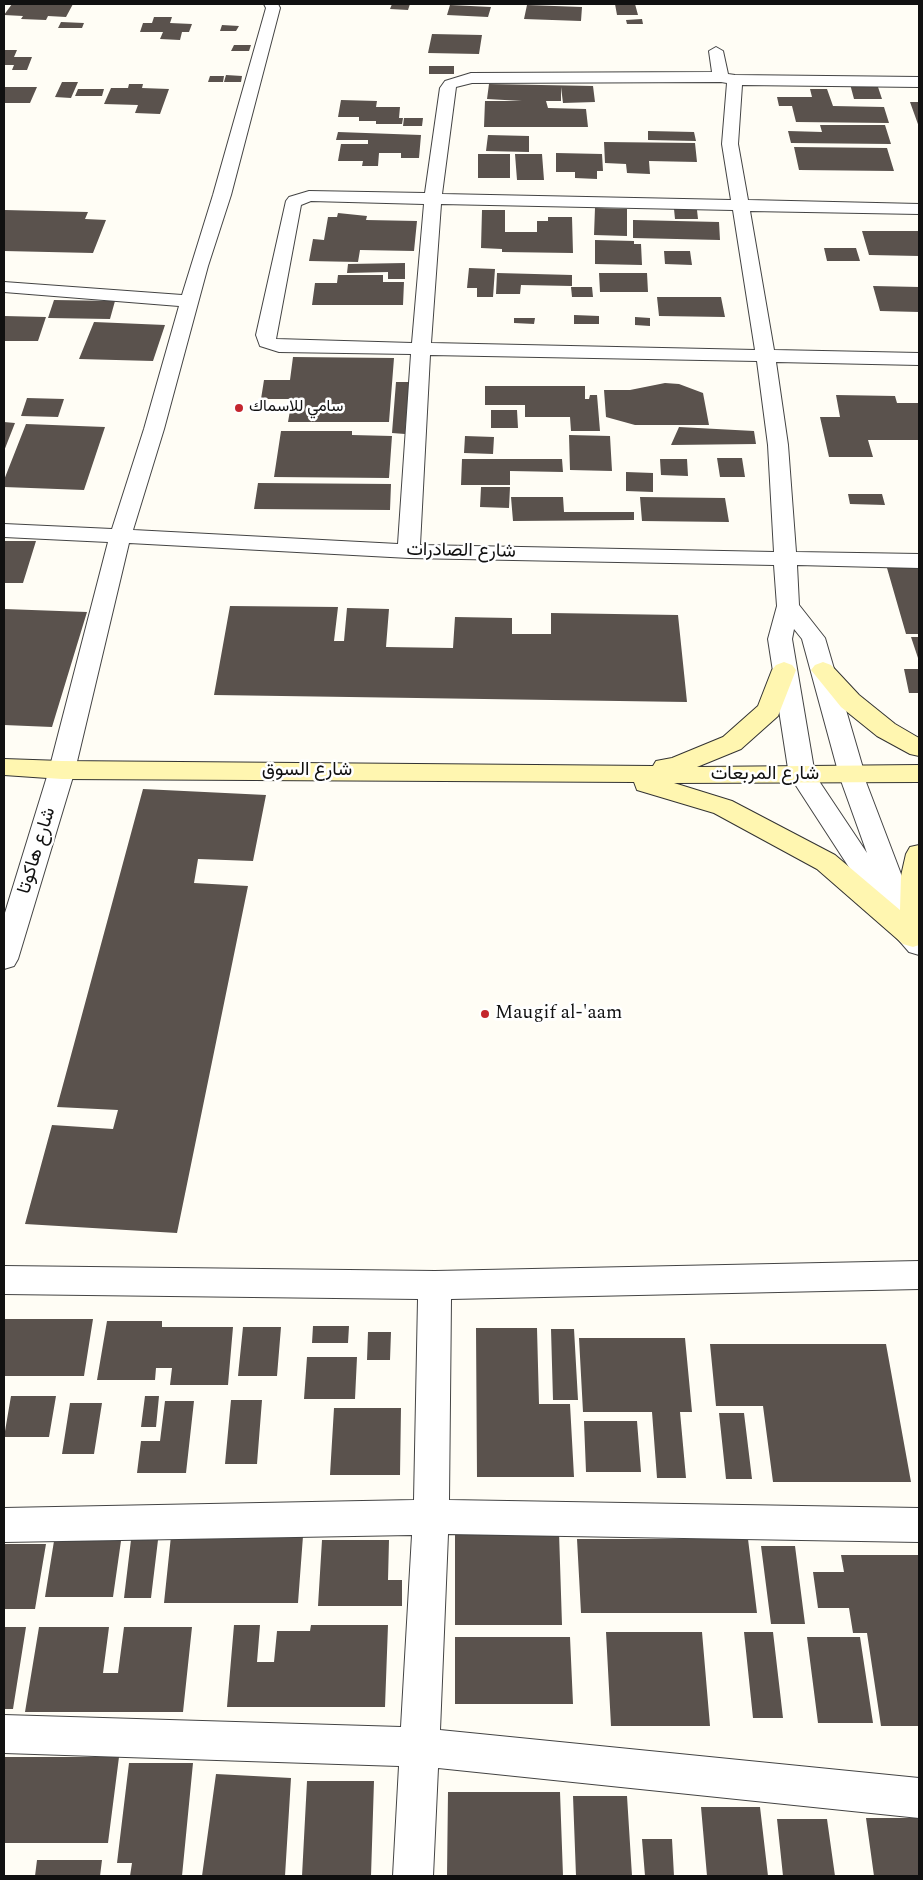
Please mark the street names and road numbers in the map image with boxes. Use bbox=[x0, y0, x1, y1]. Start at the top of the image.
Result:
street label: شارع الصادرات bbox=[406, 540, 516, 564]
street label: شارع السوق bbox=[262, 760, 352, 782]
street label: شارع المربعات bbox=[711, 764, 819, 786]
street label: شارع هاكوتا bbox=[14, 805, 62, 897]

